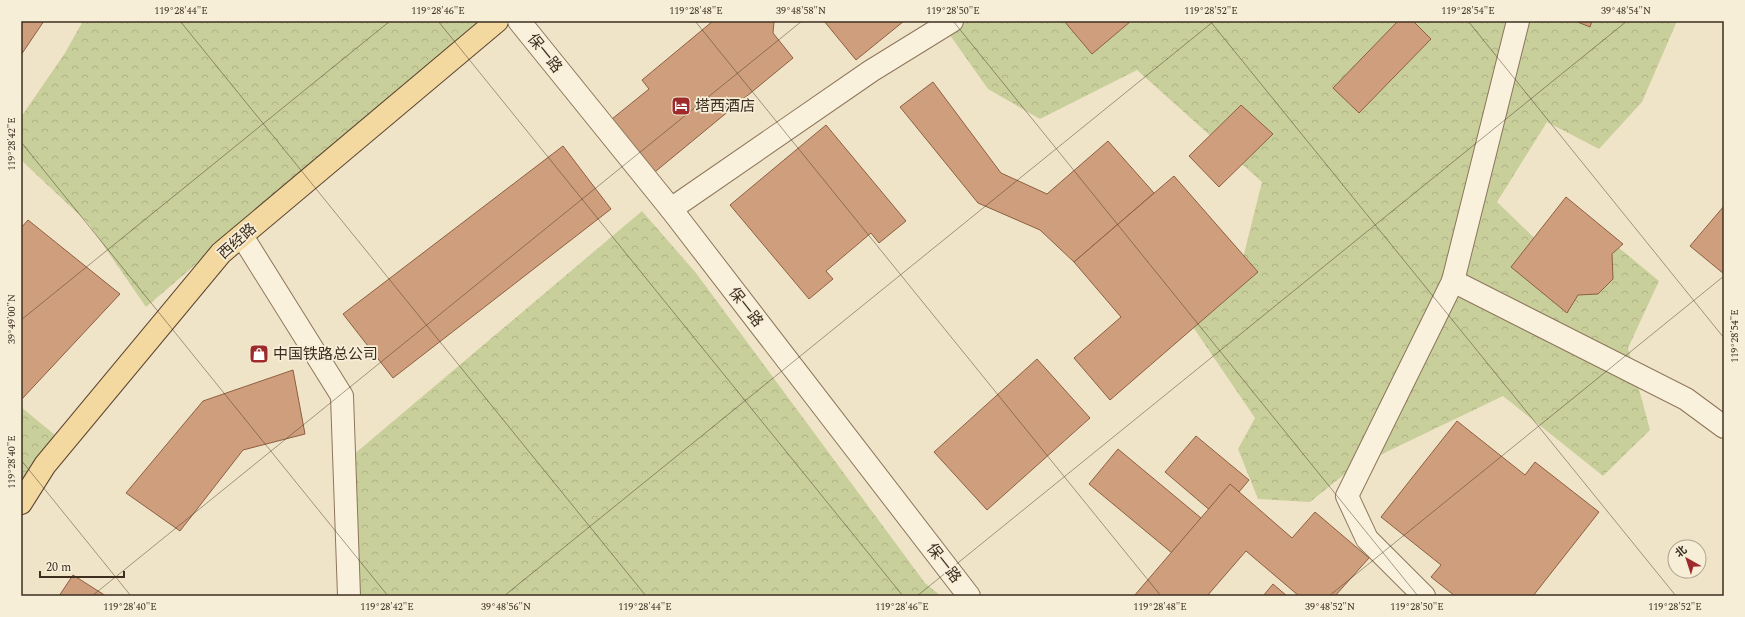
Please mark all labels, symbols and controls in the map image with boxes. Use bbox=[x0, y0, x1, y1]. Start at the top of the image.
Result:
text: 119°28'44"E bbox=[154, 3, 208, 19]
text: 119°28'46"E bbox=[411, 3, 465, 19]
text: 119°28'48"E bbox=[669, 3, 723, 19]
text: 39°48'58"N bbox=[776, 3, 826, 19]
text: 119°28'50"E bbox=[926, 3, 980, 19]
text: 119°28'52"E bbox=[1184, 3, 1238, 19]
text: 119°28'54"E bbox=[1441, 3, 1495, 19]
text: 39°48'54"N bbox=[1601, 3, 1651, 19]
street label: 保一路 bbox=[522, 29, 568, 78]
hotel icon: 塔西酒店 bbox=[670, 95, 692, 117]
place label: 塔西酒店 bbox=[695, 95, 755, 118]
text: 119°28'42"E bbox=[4, 117, 20, 171]
street label: 西经路 bbox=[213, 218, 262, 265]
street label: 保一路 bbox=[723, 282, 769, 332]
text: 39°49'00"N bbox=[4, 294, 20, 344]
text: 119°28'54"E bbox=[1727, 309, 1743, 363]
shop icon: 中国铁路总公司 bbox=[248, 343, 270, 365]
place label: 中国铁路总公司 bbox=[273, 343, 378, 366]
text: 119°28'40"E bbox=[4, 435, 20, 489]
street label: 保一路 bbox=[921, 538, 967, 588]
north arrow bbox=[1667, 539, 1707, 579]
text: 北 bbox=[1671, 542, 1691, 562]
scale bar bbox=[40, 553, 124, 579]
text: 20 m bbox=[46, 558, 71, 577]
text: 119°28'40"E bbox=[103, 599, 157, 615]
text: 119°28'42"E bbox=[360, 599, 414, 615]
text: 39°48'56"N bbox=[481, 599, 531, 615]
text: 119°28'44"E bbox=[618, 599, 672, 615]
text: 119°28'46"E bbox=[875, 599, 929, 615]
text: 119°28'48"E bbox=[1133, 599, 1187, 615]
text: 39°48'52"N bbox=[1305, 599, 1355, 615]
text: 119°28'50"E bbox=[1390, 599, 1444, 615]
text: 119°28'52"E bbox=[1648, 599, 1702, 615]

